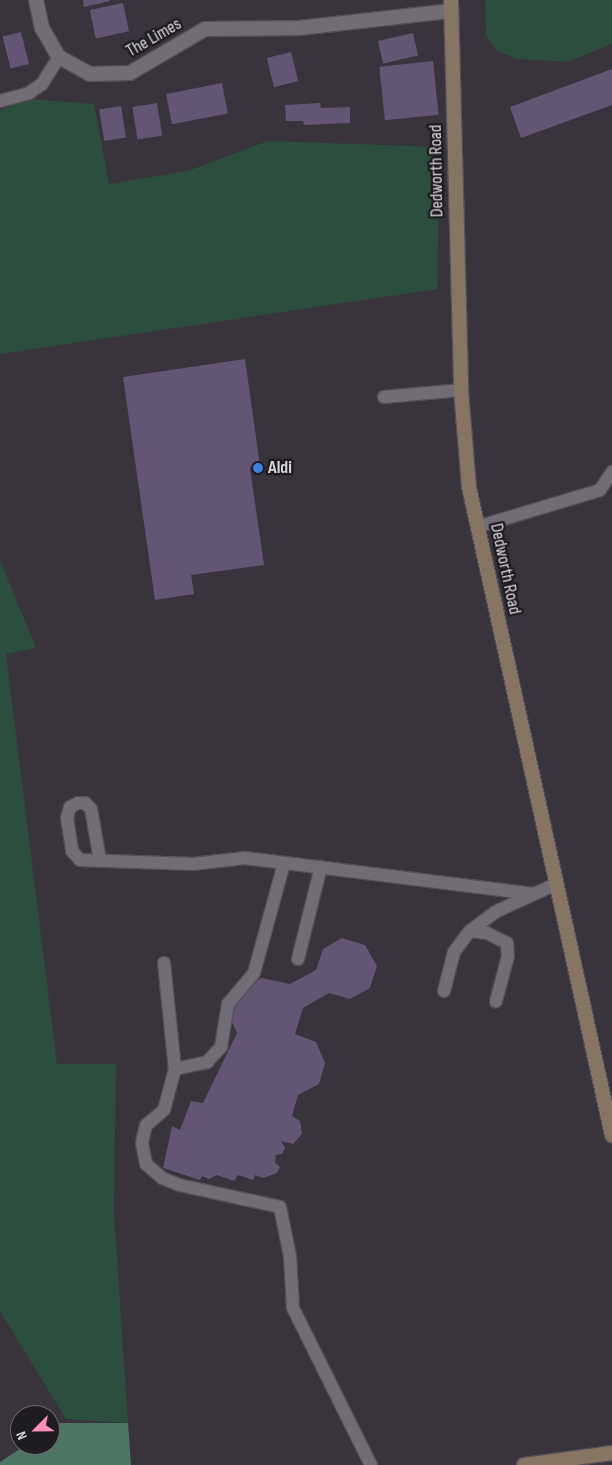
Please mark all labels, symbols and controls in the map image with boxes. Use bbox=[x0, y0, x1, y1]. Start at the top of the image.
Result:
street label: The Limes bbox=[123, 14, 185, 62]
street label: Dedworth Road bbox=[425, 125, 449, 217]
place label: Aldi bbox=[268, 457, 292, 479]
marker: Aldi bbox=[252, 462, 264, 474]
street label: Dedworth Road bbox=[485, 522, 525, 616]
north arrow bbox=[10, 1405, 60, 1455]
text: N bbox=[12, 1429, 31, 1442]

